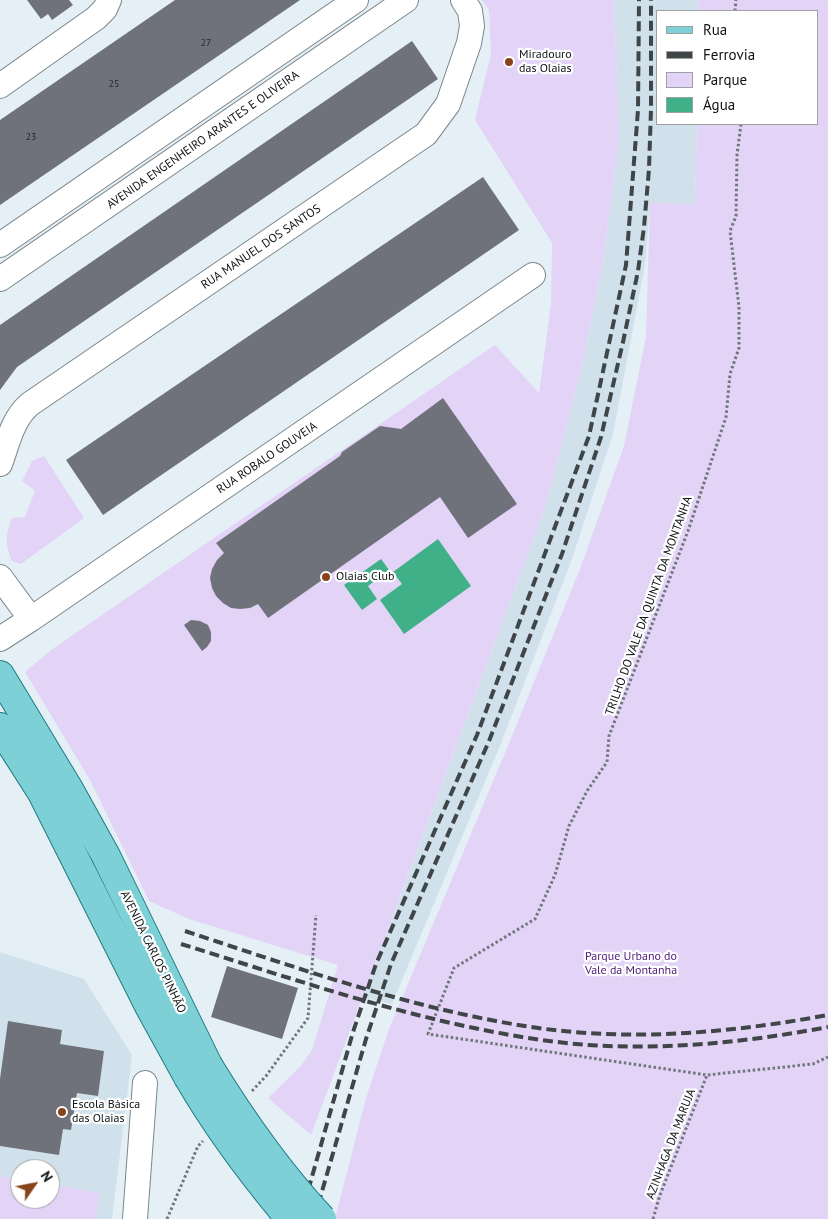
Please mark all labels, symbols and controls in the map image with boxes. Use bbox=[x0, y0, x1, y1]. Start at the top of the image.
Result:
legend bbox=[656, 10, 818, 125]
text: Rua bbox=[703, 20, 727, 39]
house number: 27 bbox=[201, 37, 211, 49]
text: Ferrovia bbox=[703, 45, 755, 64]
place label: Miradouro das Olaias bbox=[519, 48, 572, 76]
marker: Miradouro das Olaias bbox=[503, 56, 515, 68]
street label: AVENIDA ENGENHEIRO ARANTES E OLIVEIRA bbox=[104, 68, 302, 212]
text: Parque bbox=[703, 70, 747, 89]
house number: 25 bbox=[109, 78, 119, 90]
text: Água bbox=[703, 95, 735, 114]
house number: 23 bbox=[26, 131, 36, 143]
street label: RUA MANUEL DOS SANTOS bbox=[198, 202, 324, 292]
street label: RUA ROBALO GOUVEIA bbox=[214, 419, 320, 497]
street label: TRILHO DO VALE DA QUINTA DA MONTANHA bbox=[602, 494, 696, 718]
place label: Olaias Club bbox=[336, 570, 394, 584]
marker: Olaias Club bbox=[320, 571, 332, 583]
street label: AVENIDA CARLOS PINHÃO bbox=[117, 889, 189, 1015]
park label: Parque Urbano do Vale da Montanha bbox=[585, 950, 677, 978]
street label: AZINHAGA DA MARUJA bbox=[643, 1087, 699, 1201]
place label: Escola Básica das Olaias bbox=[72, 1098, 140, 1126]
marker: Escola Básica das Olaias bbox=[56, 1106, 68, 1118]
north arrow bbox=[10, 1159, 60, 1209]
text: N bbox=[37, 1168, 57, 1185]

